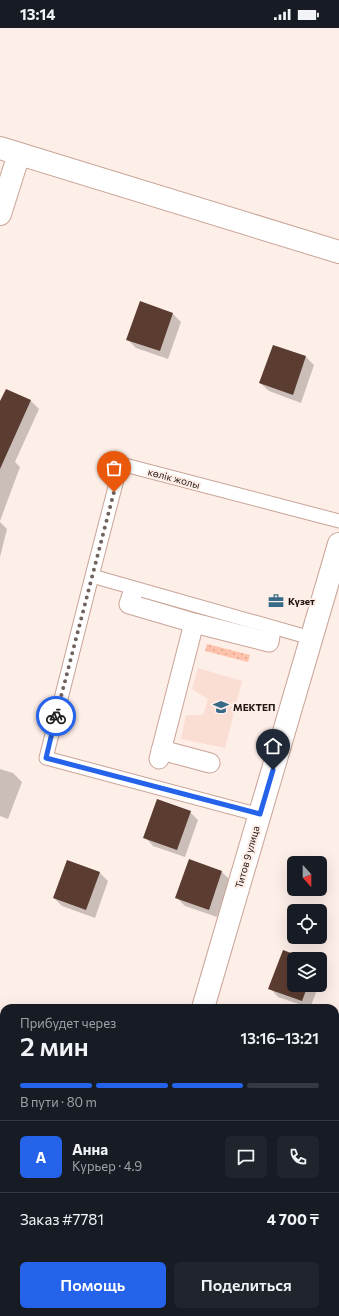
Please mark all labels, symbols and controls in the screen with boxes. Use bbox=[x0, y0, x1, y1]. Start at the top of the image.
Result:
text: 13:14 bbox=[20, 5, 55, 23]
pin bbox=[97, 451, 131, 492]
icon: bag bbox=[103, 457, 125, 479]
street label: көлік жолы bbox=[147, 465, 201, 491]
office icon: Күзет bbox=[267, 592, 285, 610]
place label: Күзет bbox=[288, 595, 315, 607]
courier bbox=[36, 696, 76, 736]
school or university icon: МЕКТЕП bbox=[212, 698, 230, 716]
place label: МЕКТЕП bbox=[233, 701, 275, 713]
icon: bike bbox=[45, 705, 67, 727]
pin bbox=[256, 729, 290, 770]
icon: home bbox=[262, 735, 284, 757]
street label: Титов 9 улица bbox=[232, 824, 262, 890]
north arrow bbox=[287, 856, 327, 896]
map controls bbox=[287, 856, 327, 992]
button: locate bbox=[287, 904, 327, 944]
button: layers bbox=[287, 952, 327, 992]
text: Прибудет через bbox=[20, 1015, 116, 1031]
text: 13:16–13:21 bbox=[241, 1029, 319, 1047]
text: 2 мин bbox=[20, 1030, 89, 1061]
text: В пути · 80 m bbox=[20, 1094, 97, 1110]
button: chat bbox=[225, 1136, 267, 1178]
button: phone bbox=[277, 1136, 319, 1178]
text: Анна bbox=[72, 1140, 108, 1158]
text: А bbox=[36, 1148, 46, 1166]
text: Курьер · 4.9 bbox=[72, 1158, 142, 1174]
text: Заказ #7781 bbox=[20, 1210, 104, 1228]
text: 4 700 ₸ bbox=[267, 1210, 319, 1228]
button: Помощь bbox=[20, 1262, 166, 1308]
button: Поделиться bbox=[174, 1262, 319, 1308]

